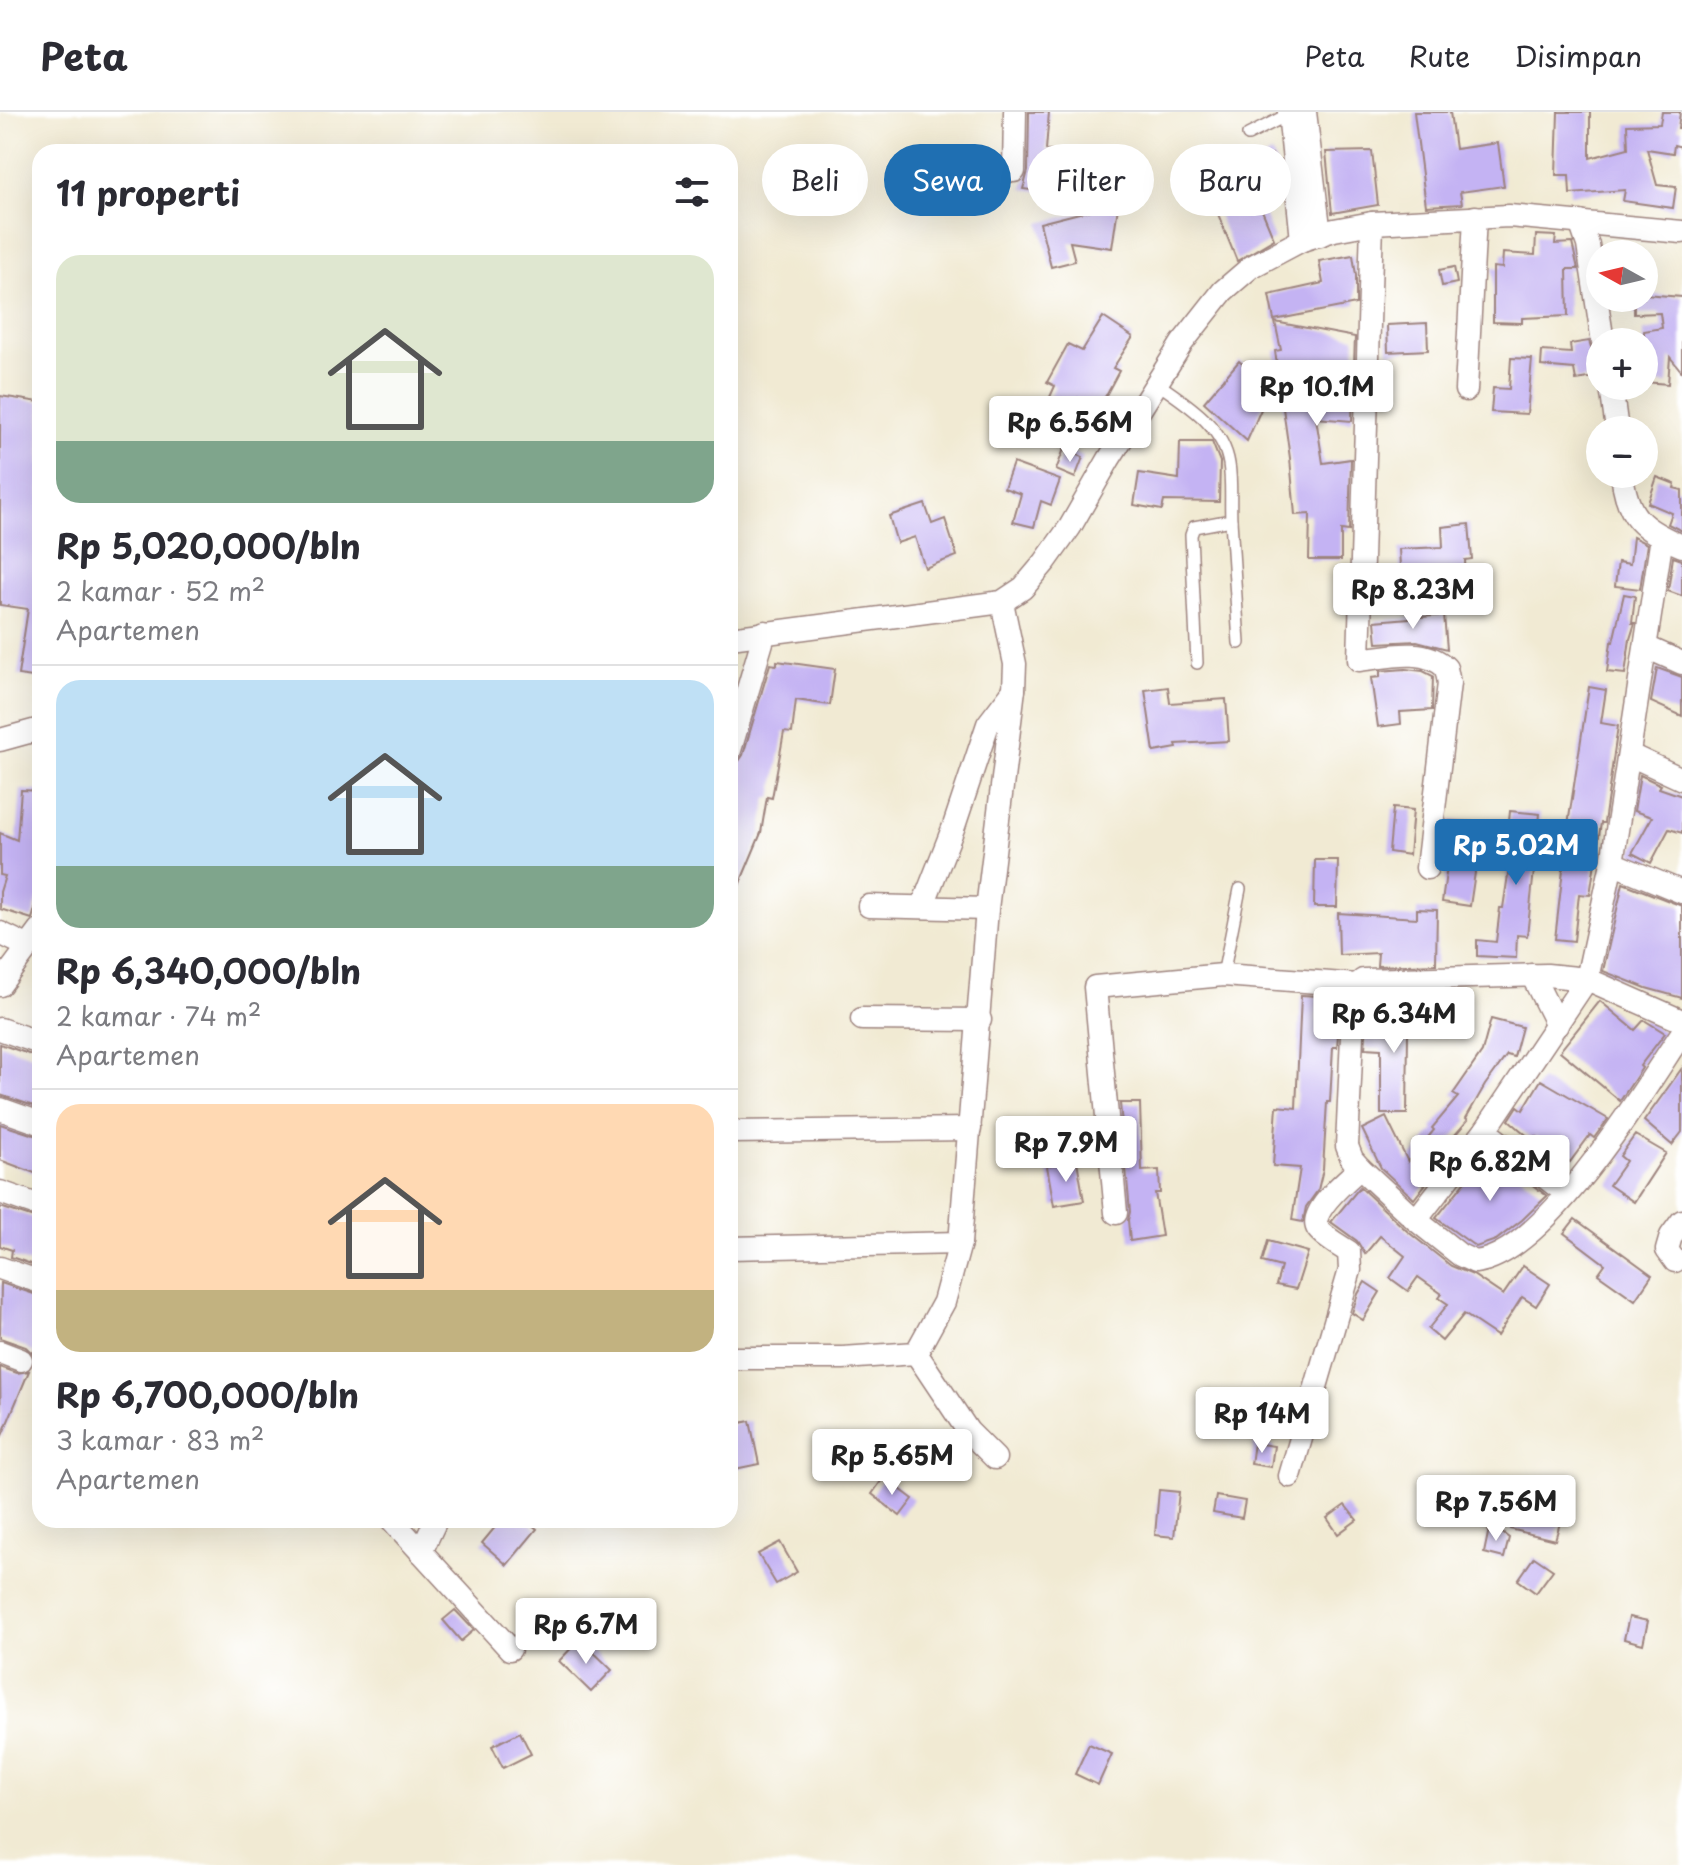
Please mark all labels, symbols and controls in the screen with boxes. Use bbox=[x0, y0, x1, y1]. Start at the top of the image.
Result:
text: Peta bbox=[40, 27, 128, 84]
text: Peta bbox=[1304, 34, 1364, 77]
text: Rute bbox=[1408, 34, 1470, 77]
text: Disimpan bbox=[1514, 34, 1642, 77]
chip: Beli bbox=[762, 144, 868, 216]
chip: Sewa bbox=[884, 144, 1011, 216]
chip: Filter bbox=[1027, 144, 1154, 216]
chip: Baru bbox=[1170, 144, 1291, 216]
text: 11 properti bbox=[56, 166, 240, 218]
icon: filters bbox=[670, 170, 714, 214]
north arrow bbox=[1586, 240, 1658, 312]
map controls bbox=[1586, 240, 1658, 488]
icon: home bbox=[313, 307, 457, 451]
button: + bbox=[1586, 328, 1658, 400]
pin: Rp 10.1M bbox=[1234, 360, 1400, 428]
text: Rp 10.1M bbox=[1259, 366, 1375, 405]
pin: Rp 6.56M bbox=[987, 396, 1153, 464]
text: Rp 6.56M bbox=[1007, 402, 1133, 441]
button: − bbox=[1586, 416, 1658, 488]
text: Rp 5,020,000/bln bbox=[56, 519, 361, 571]
pin: Rp 8.23M bbox=[1330, 563, 1496, 631]
text: Rp 8.23M bbox=[1351, 569, 1475, 608]
text: 2 kamar · 52 m² bbox=[56, 571, 265, 610]
text: Apartemen bbox=[56, 610, 200, 649]
icon: home bbox=[313, 732, 457, 876]
pin: Rp 5.02M bbox=[1433, 819, 1599, 887]
text: Rp 5.02M bbox=[1453, 825, 1579, 864]
text: Rp 6,340,000/bln bbox=[56, 944, 361, 996]
pin: Rp 6.34M bbox=[1311, 987, 1477, 1055]
text: Rp 6.34M bbox=[1331, 993, 1457, 1032]
text: 2 kamar · 74 m² bbox=[56, 996, 261, 1035]
text: Apartemen bbox=[56, 1035, 200, 1074]
pin: Rp 7.9M bbox=[992, 1116, 1140, 1184]
text: Rp 7.9M bbox=[1014, 1122, 1118, 1161]
pin: Rp 6.82M bbox=[1407, 1135, 1573, 1203]
text: Rp 6.82M bbox=[1429, 1141, 1551, 1180]
icon: home bbox=[313, 1156, 457, 1300]
text: Rp 6,700,000/bln bbox=[56, 1368, 359, 1420]
pin: Rp 14M bbox=[1197, 1387, 1327, 1455]
text: Rp 14M bbox=[1214, 1393, 1310, 1432]
text: 3 kamar · 83 m² bbox=[56, 1420, 264, 1459]
pin: Rp 5.65M bbox=[809, 1429, 975, 1497]
text: Rp 5.65M bbox=[830, 1435, 954, 1474]
text: Apartemen bbox=[56, 1459, 200, 1498]
pin: Rp 7.56M bbox=[1413, 1475, 1579, 1543]
text: Rp 7.56M bbox=[1435, 1481, 1557, 1520]
pin: Rp 6.7M bbox=[512, 1598, 660, 1666]
text: Rp 6.7M bbox=[534, 1604, 638, 1643]

